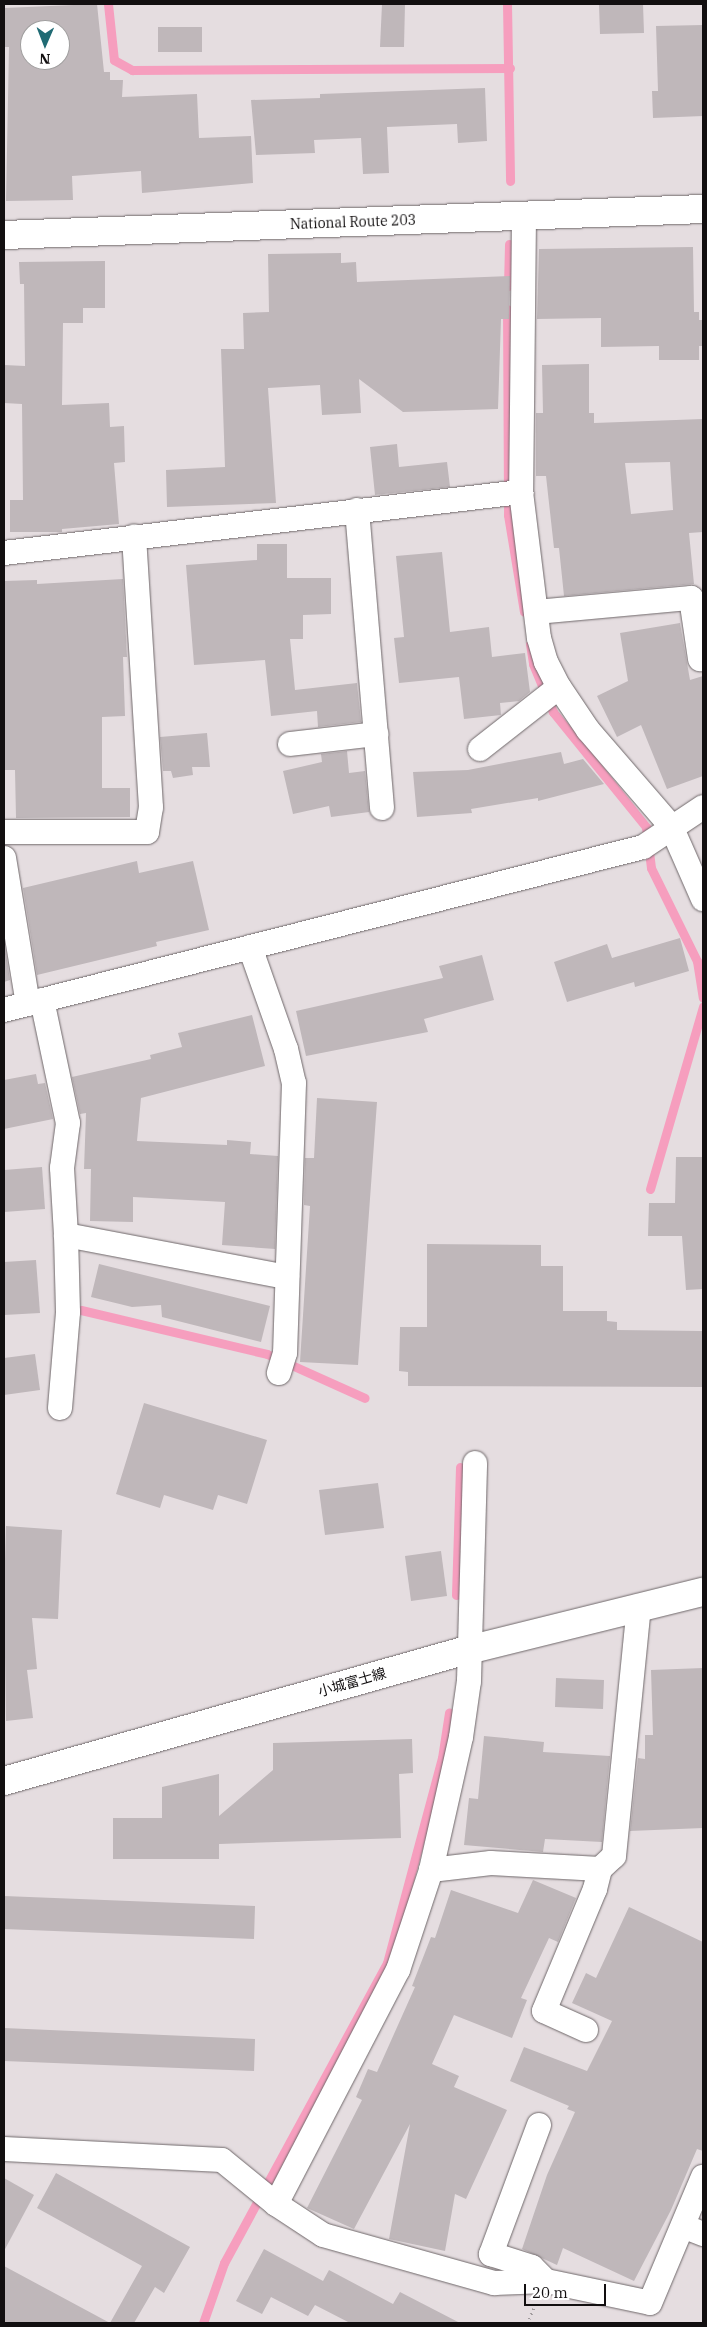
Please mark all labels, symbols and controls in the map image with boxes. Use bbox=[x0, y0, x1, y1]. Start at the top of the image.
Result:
north arrow bbox=[20, 20, 70, 70]
text: N bbox=[39, 50, 50, 68]
street label: National Route 203 bbox=[290, 211, 416, 233]
street label: 小城富士線 bbox=[316, 1664, 388, 1700]
scale bar bbox=[527, 2274, 610, 2306]
text: 20 m bbox=[532, 2283, 568, 2302]

